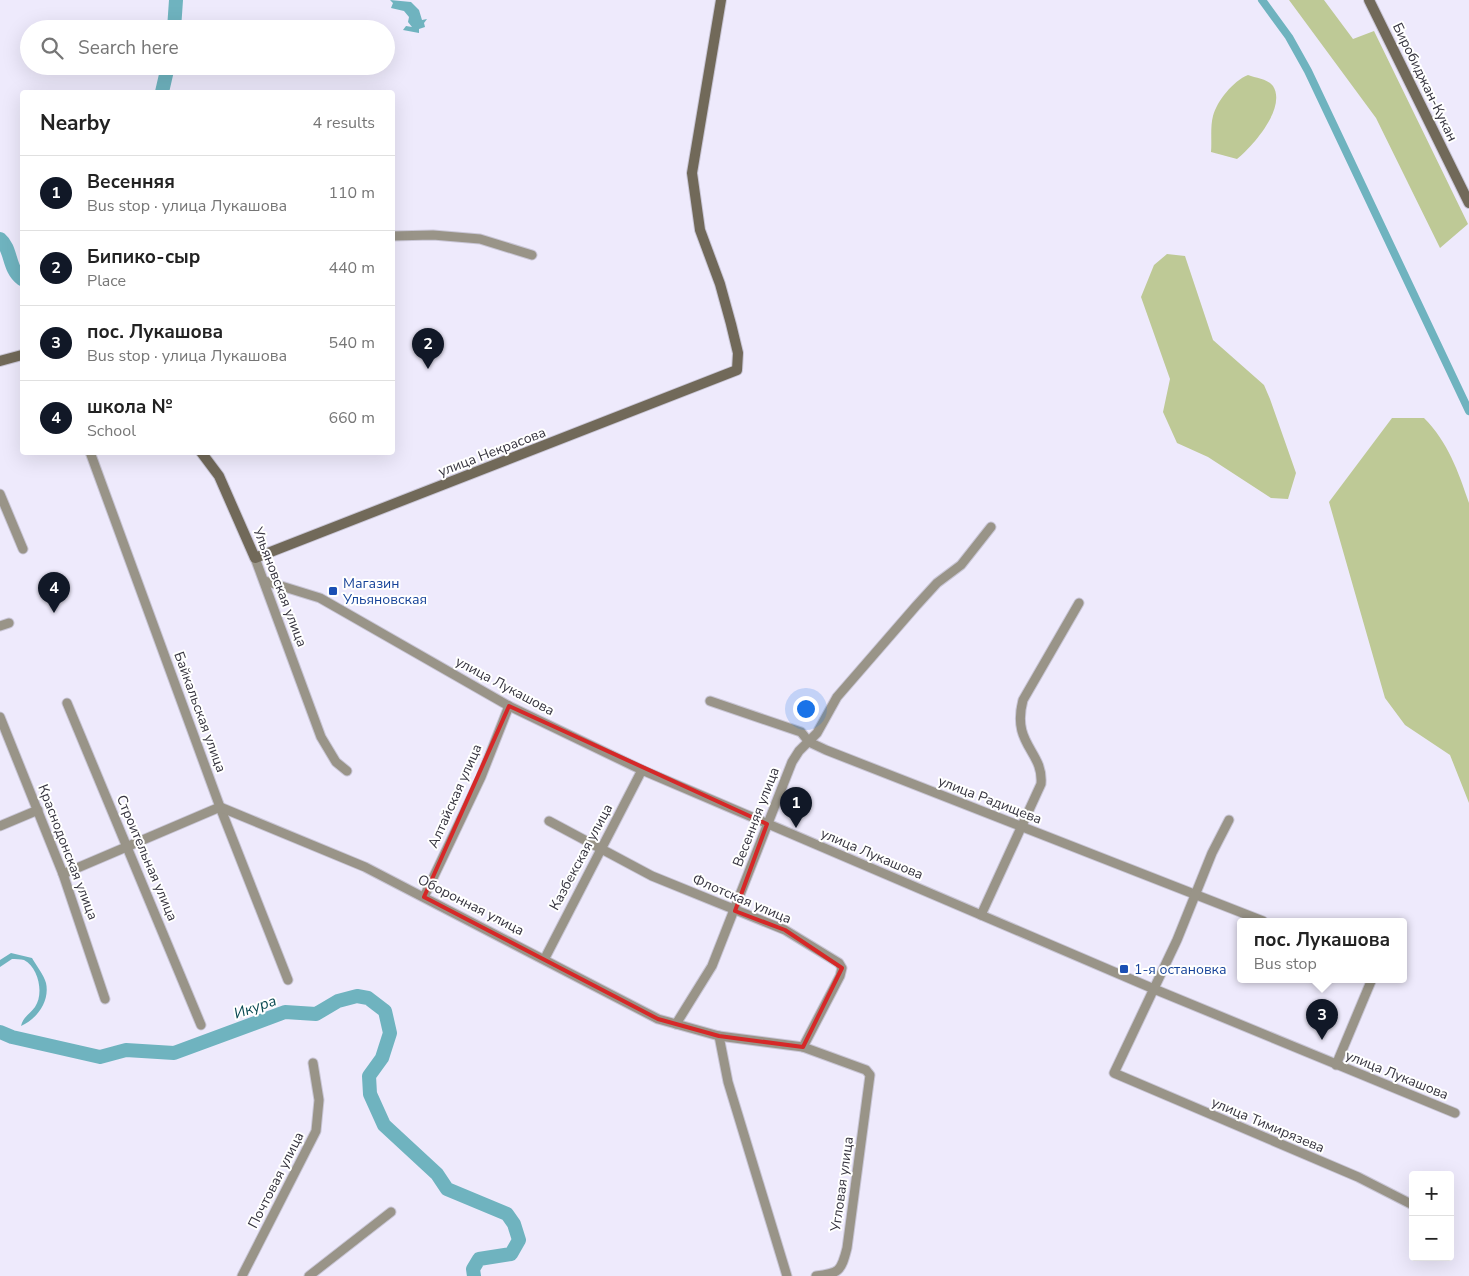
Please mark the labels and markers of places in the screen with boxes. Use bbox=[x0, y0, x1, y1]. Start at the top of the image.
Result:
pin: 2 bbox=[412, 328, 444, 369]
pin: 4 bbox=[38, 572, 70, 613]
place label: Магазин Ульяновская bbox=[342, 574, 427, 609]
marker: Магазин Ульяновская bbox=[327, 585, 339, 597]
pin: 1 bbox=[780, 787, 812, 828]
place label: 1-я остановка bbox=[1134, 960, 1227, 979]
marker: 1-я остановка bbox=[1118, 963, 1130, 975]
pin: 3 bbox=[1306, 999, 1338, 1040]

